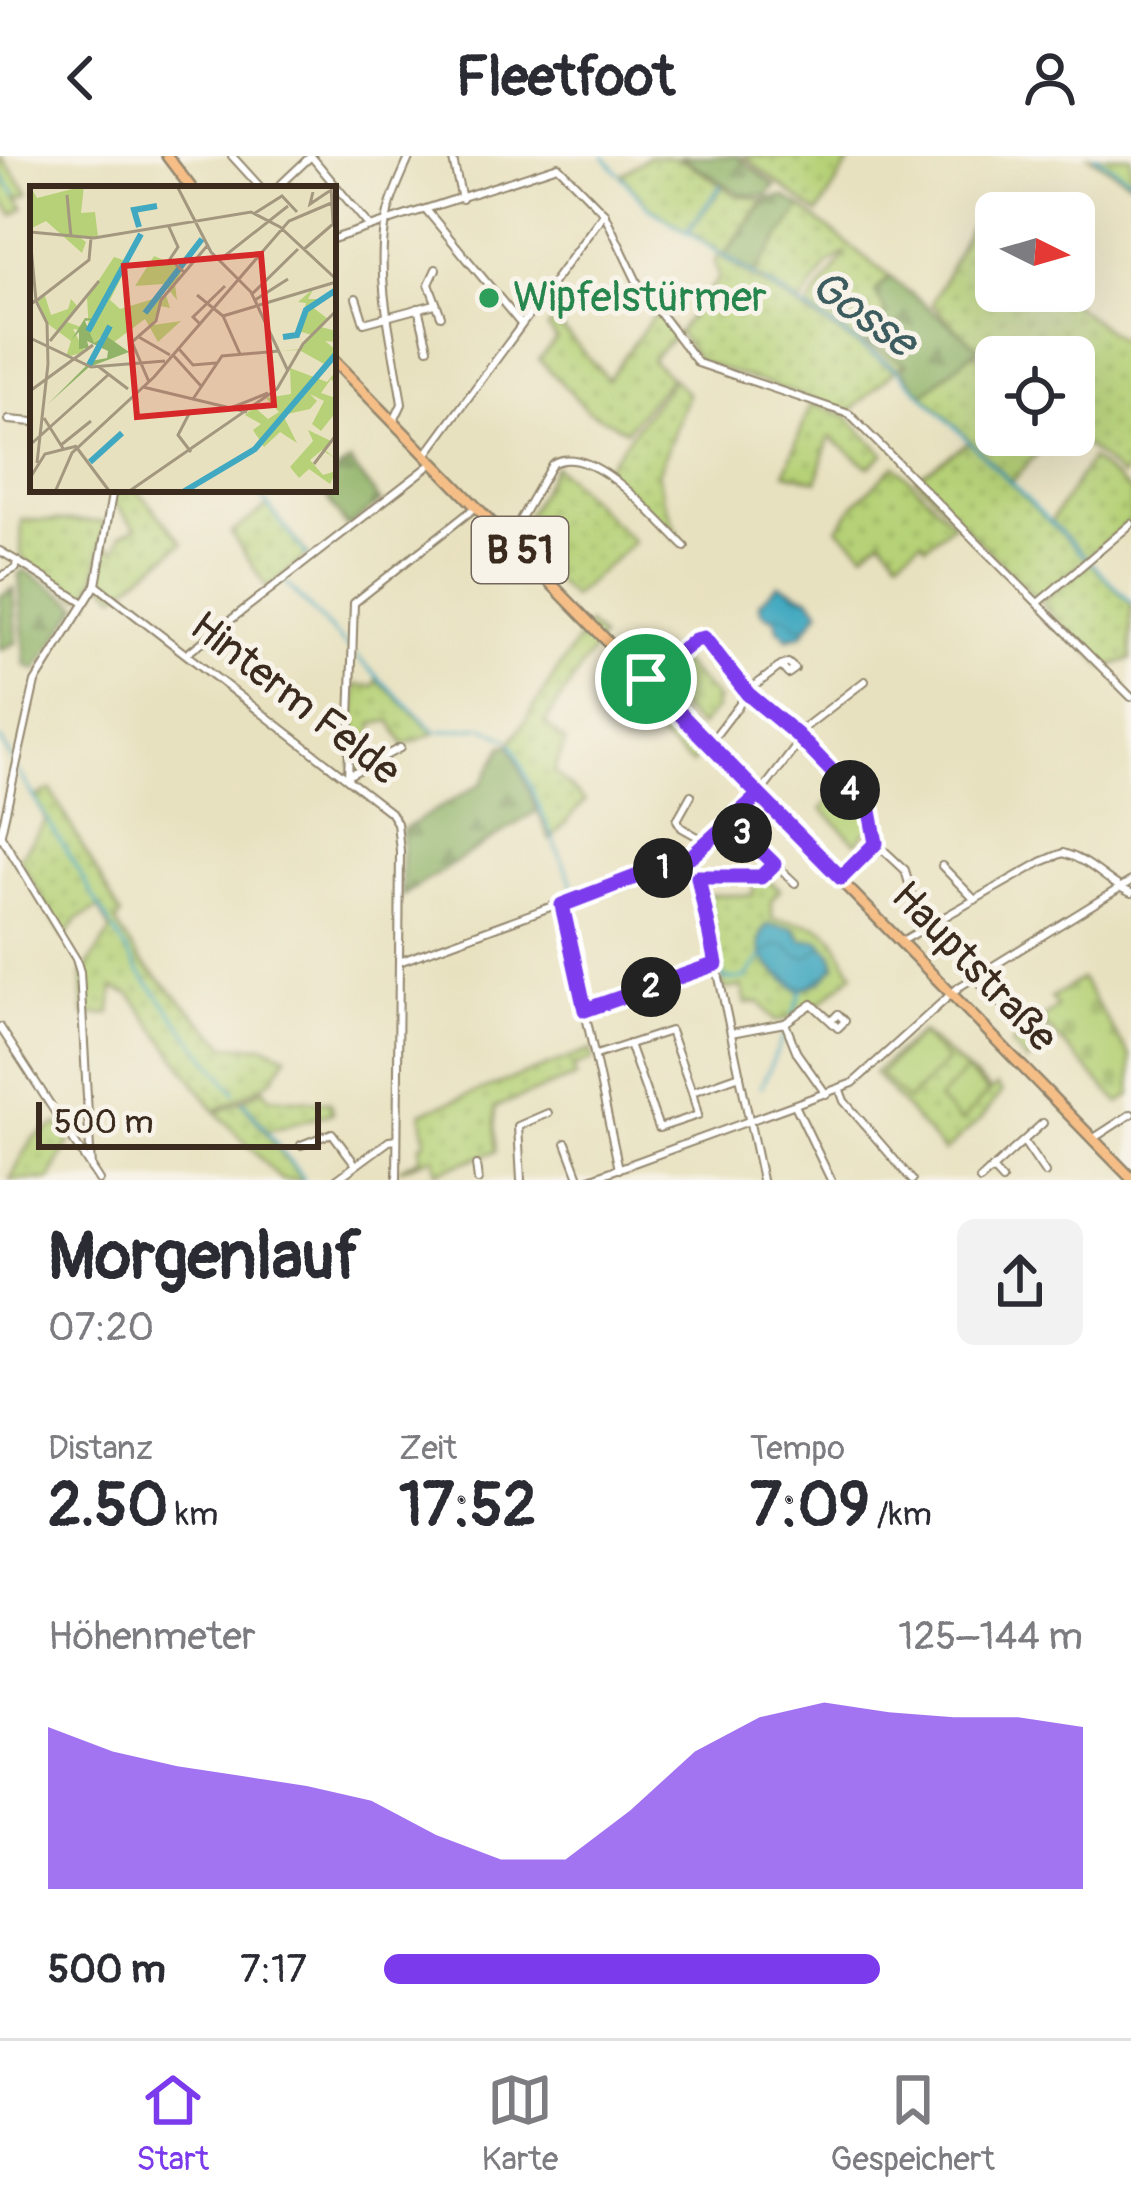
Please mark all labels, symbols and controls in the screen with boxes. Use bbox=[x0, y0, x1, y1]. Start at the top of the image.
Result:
text: Fleetfoot bbox=[456, 44, 675, 112]
icon: back bbox=[48, 45, 114, 111]
icon: person bbox=[1017, 45, 1083, 111]
inset map bbox=[30, 186, 336, 492]
north arrow bbox=[975, 192, 1095, 312]
map controls bbox=[975, 192, 1095, 456]
water label: Gosse bbox=[799, 258, 930, 373]
place label: Wipfelstürmer bbox=[513, 272, 767, 324]
marker: Wipfelstürmer bbox=[476, 285, 502, 311]
button: locate bbox=[975, 336, 1095, 456]
road number: B 51 bbox=[472, 517, 568, 583]
street label: Hinterm Felde bbox=[180, 601, 411, 797]
pin bbox=[595, 628, 697, 730]
icon: arrive bbox=[613, 646, 679, 712]
pin: 4 bbox=[820, 760, 880, 820]
text: 4 bbox=[840, 769, 860, 810]
pin: 3 bbox=[712, 803, 772, 863]
text: 3 bbox=[733, 812, 751, 853]
pin: 1 bbox=[633, 838, 693, 898]
text: 1 bbox=[657, 847, 669, 888]
street label: Hauptstraße bbox=[880, 871, 1068, 1063]
pin: 2 bbox=[621, 957, 681, 1017]
text: 2 bbox=[642, 966, 660, 1007]
scale bar bbox=[36, 1096, 321, 1149]
text: 500 m bbox=[54, 1102, 153, 1143]
text: Morgenlauf bbox=[48, 1216, 361, 1299]
button: share bbox=[957, 1219, 1083, 1345]
text: 07:20 bbox=[48, 1303, 154, 1352]
text: Distanz bbox=[48, 1428, 153, 1469]
text: Zeit bbox=[399, 1428, 457, 1469]
text: Tempo bbox=[750, 1428, 845, 1469]
text: 2.50 bbox=[48, 1469, 168, 1544]
text: 17:52 bbox=[399, 1469, 536, 1544]
text: 7:09 bbox=[750, 1469, 870, 1544]
text: km bbox=[168, 1494, 218, 1535]
text: /km bbox=[870, 1494, 932, 1535]
text: Höhenmeter bbox=[48, 1612, 256, 1661]
text: 125–144 m bbox=[898, 1612, 1083, 1661]
text: 500 m bbox=[48, 1945, 166, 1994]
text: 7:17 bbox=[240, 1945, 307, 1994]
tab: Start bbox=[136, 2067, 209, 2180]
tab: Karte bbox=[482, 2067, 558, 2180]
tab: Gespeichert bbox=[831, 2067, 995, 2180]

